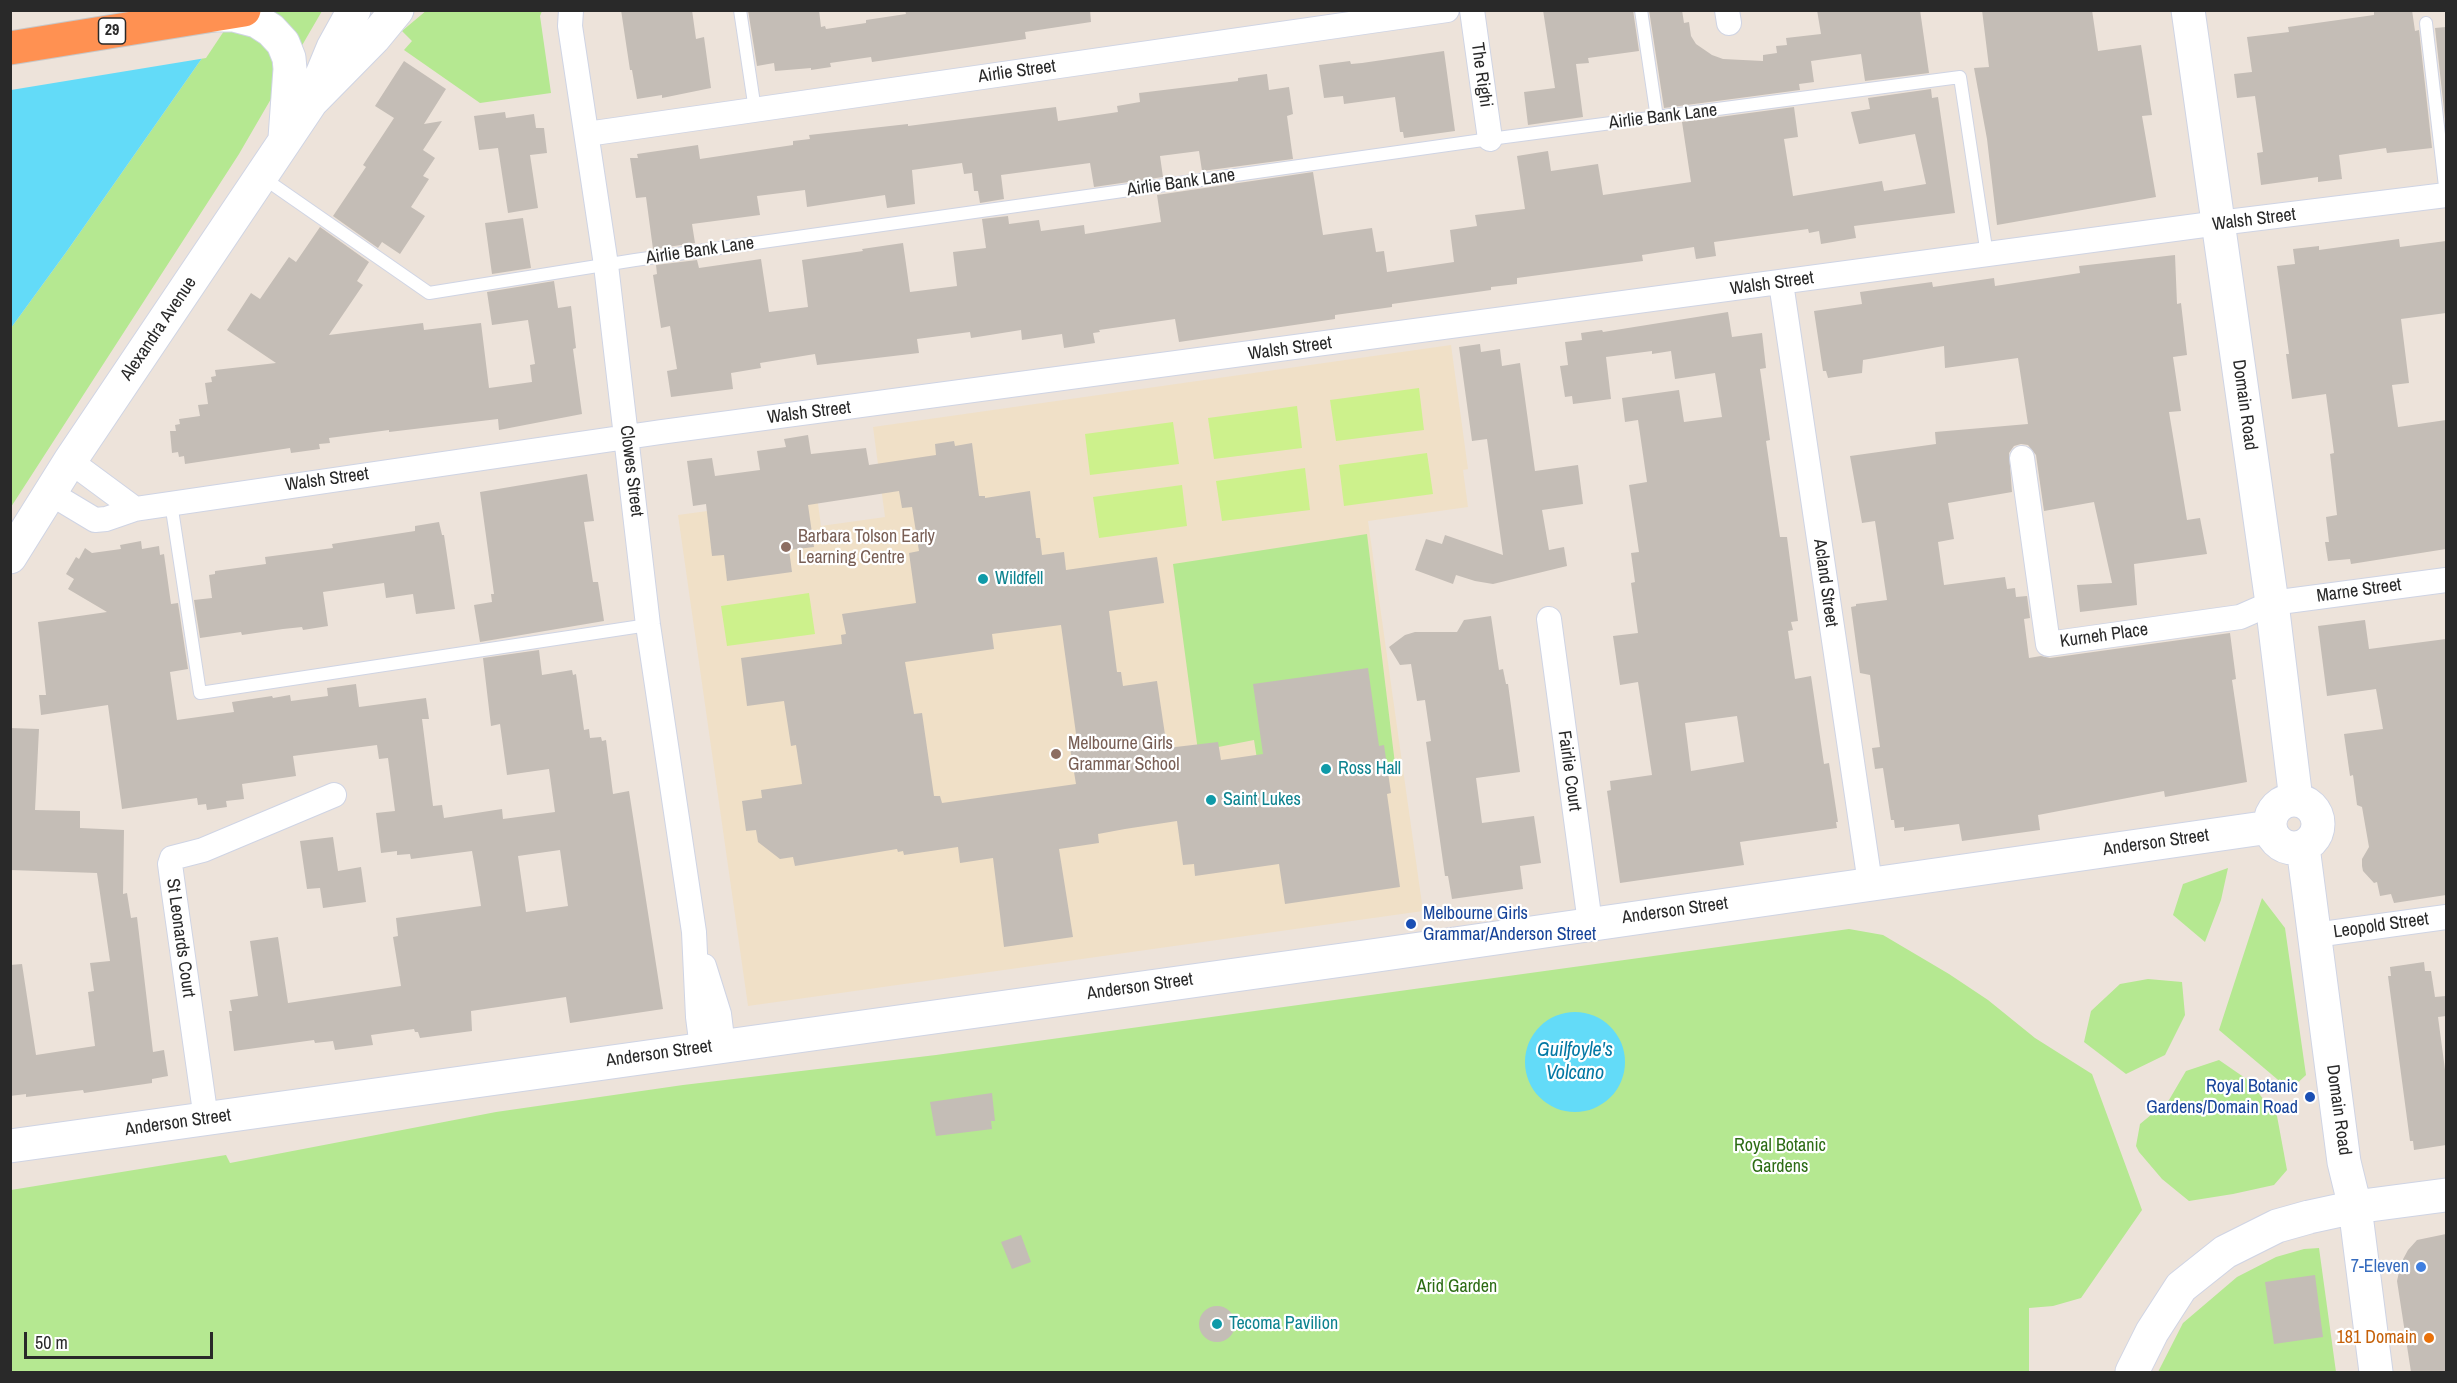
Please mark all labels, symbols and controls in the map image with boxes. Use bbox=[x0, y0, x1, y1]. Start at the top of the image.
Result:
road number: 29 bbox=[98, 18, 126, 44]
street label: The Righi bbox=[1466, 41, 1496, 109]
street label: Airlie Street bbox=[977, 56, 1057, 88]
street label: Airlie Bank Lane bbox=[1608, 100, 1718, 134]
street label: Airlie Bank Lane bbox=[1125, 165, 1237, 201]
street label: Walsh Street bbox=[2211, 204, 2297, 236]
street label: Airlie Bank Lane bbox=[644, 233, 756, 269]
street label: Walsh Street bbox=[1729, 267, 1815, 301]
street label: Alexandra Avenue bbox=[116, 273, 202, 385]
street label: Walsh Street bbox=[1247, 332, 1333, 366]
street label: Domain Road bbox=[2227, 358, 2261, 452]
street label: Walsh Street bbox=[766, 397, 852, 429]
street label: Clowes Street bbox=[615, 424, 647, 518]
street label: Walsh Street bbox=[284, 463, 370, 497]
place label: Barbara Tolson Early Learning Centre bbox=[798, 526, 935, 568]
street label: Acland Street bbox=[1808, 538, 1842, 628]
marker: Barbara Tolson Early Learning Centre bbox=[779, 540, 793, 554]
place label: Wildfell bbox=[995, 568, 1043, 590]
marker: Wildfell bbox=[976, 572, 990, 586]
street label: Marne Street bbox=[2315, 574, 2403, 608]
street label: Kurneh Place bbox=[2059, 619, 2149, 653]
street label: Fairlie Court bbox=[1553, 729, 1585, 813]
place label: Melbourne Girls Grammar School bbox=[1068, 733, 1180, 776]
marker: Melbourne Girls Grammar School bbox=[1049, 747, 1063, 761]
place label: Ross Hall bbox=[1338, 758, 1401, 780]
marker: Ross Hall bbox=[1319, 762, 1333, 776]
place label: Saint Lukes bbox=[1223, 789, 1301, 811]
marker: Saint Lukes bbox=[1204, 793, 1218, 807]
street label: Anderson Street bbox=[2102, 825, 2210, 861]
street label: St Leonards Court bbox=[161, 877, 199, 999]
street label: Anderson Street bbox=[1621, 893, 1729, 929]
place label: Melbourne Girls Grammar/Anderson Street bbox=[1423, 903, 1596, 946]
street label: Leopold Street bbox=[2332, 909, 2430, 943]
marker: Melbourne Girls Grammar/Anderson Street bbox=[1404, 917, 1418, 931]
street label: Anderson Street bbox=[1086, 969, 1194, 1005]
street label: Anderson Street bbox=[605, 1036, 713, 1072]
water label: Guilfoyle's Volcano bbox=[1537, 1039, 1613, 1086]
street label: Domain Road bbox=[2321, 1063, 2355, 1157]
place label: Royal Botanic Gardens/Domain Road bbox=[2146, 1076, 2298, 1118]
marker: Royal Botanic Gardens/Domain Road bbox=[2303, 1090, 2317, 1104]
street label: Anderson Street bbox=[124, 1105, 232, 1141]
park label: Royal Botanic Gardens bbox=[1734, 1135, 1826, 1178]
place label: 7-Eleven bbox=[2351, 1256, 2409, 1278]
marker: 7-Eleven bbox=[2414, 1260, 2428, 1274]
park label: Arid Garden bbox=[1417, 1276, 1497, 1298]
place label: Tecoma Pavilion bbox=[1229, 1313, 1338, 1335]
marker: Tecoma Pavilion bbox=[1210, 1317, 1224, 1331]
scale bar bbox=[27, 1320, 216, 1358]
place label: 181 Domain bbox=[2337, 1327, 2417, 1349]
text: 50 m bbox=[35, 1330, 68, 1355]
marker: 181 Domain bbox=[2422, 1331, 2436, 1345]

